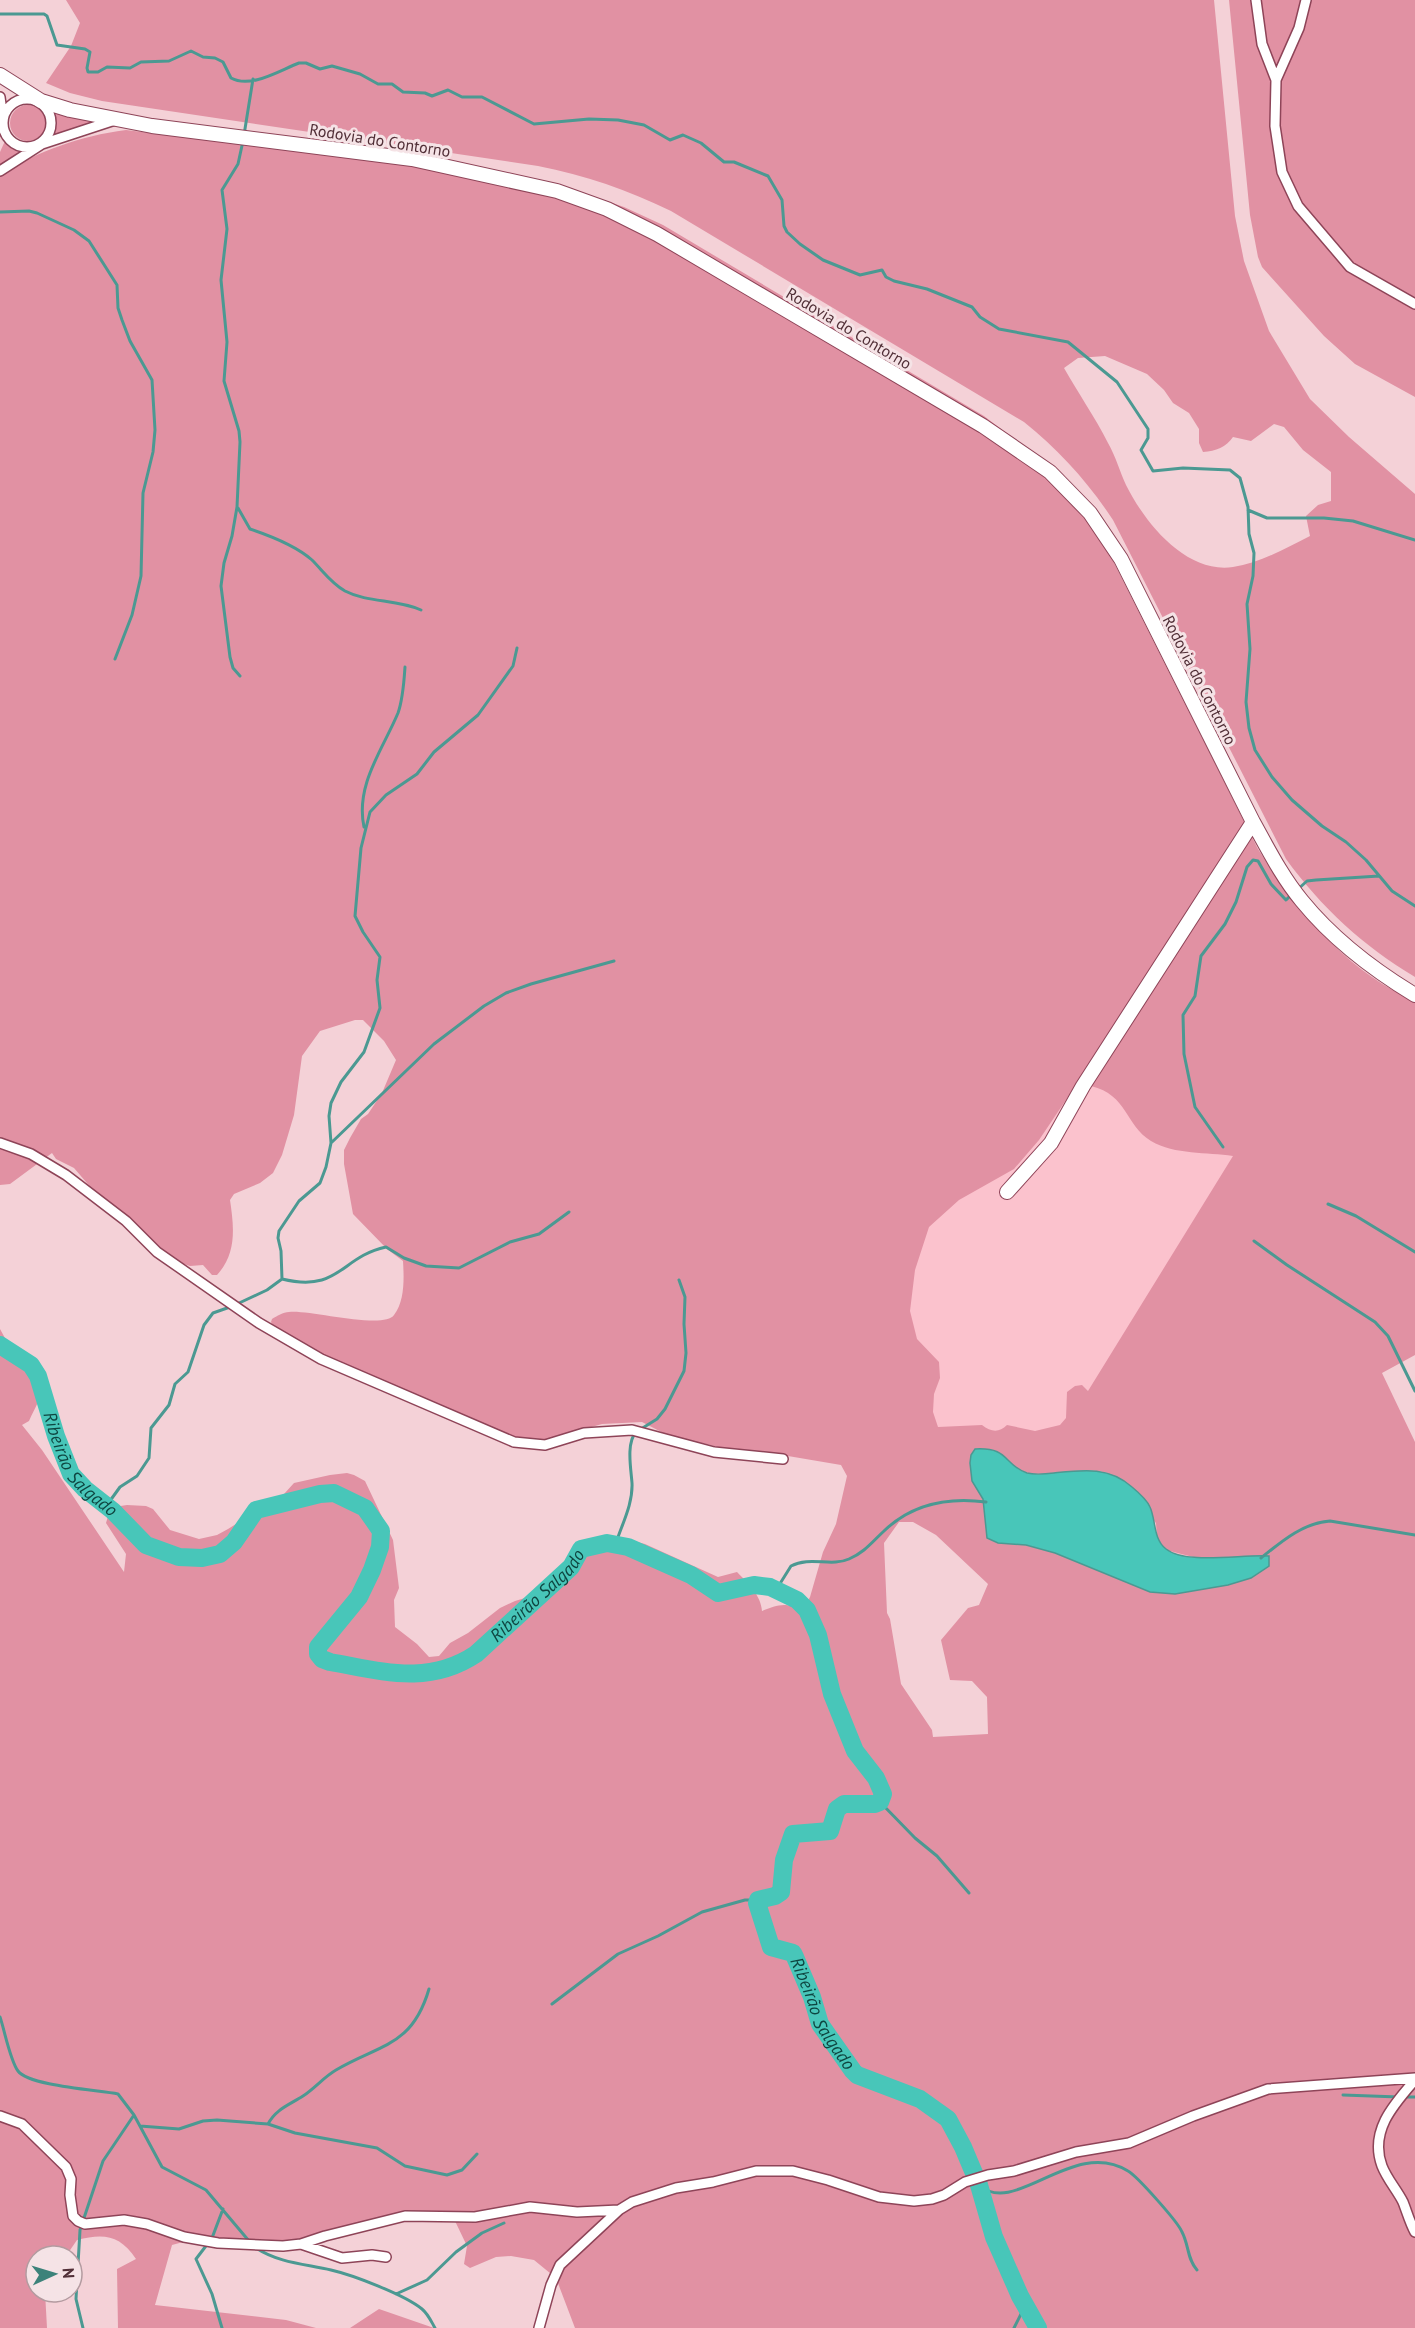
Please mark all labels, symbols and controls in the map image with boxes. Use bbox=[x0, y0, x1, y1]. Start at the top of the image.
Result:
street label: Rodovia do Contorno bbox=[308, 119, 452, 161]
street label: Rodovia do Contorno bbox=[783, 283, 915, 373]
street label: Rodovia do Contorno bbox=[1159, 612, 1241, 748]
water label: Ribeirão Salgado bbox=[38, 1409, 122, 1521]
water label: Ribeirão Salgado bbox=[485, 1545, 590, 1647]
water label: Ribeirão Salgado bbox=[785, 1953, 861, 2074]
north arrow bbox=[24, 2244, 84, 2304]
text: N bbox=[59, 2267, 79, 2279]

